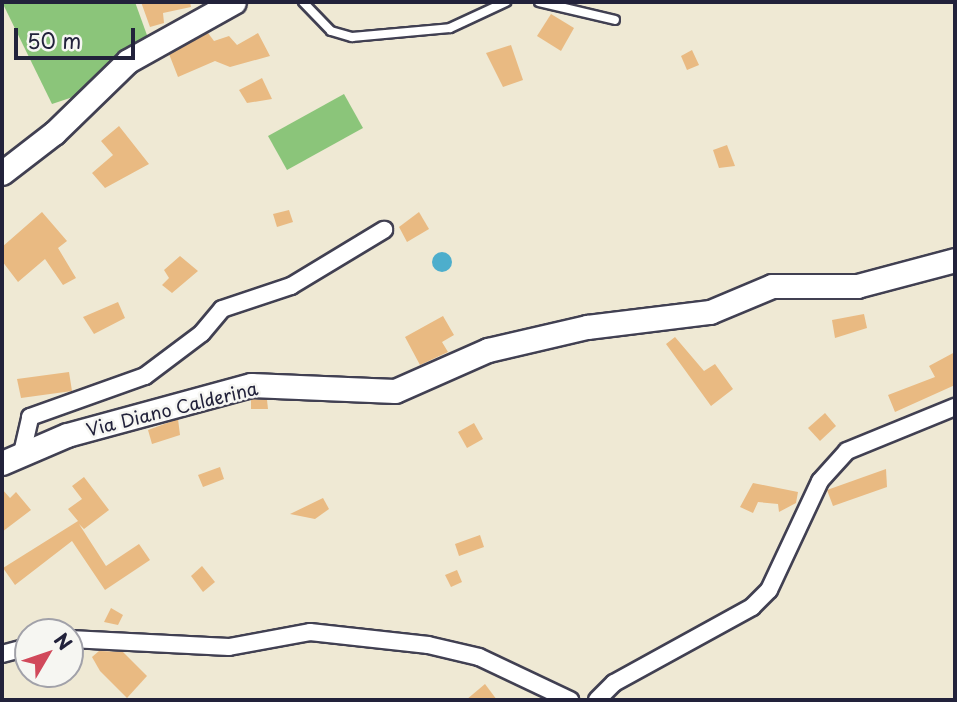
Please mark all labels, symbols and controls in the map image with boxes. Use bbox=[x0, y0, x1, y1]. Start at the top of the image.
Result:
scale bar bbox=[18, 14, 138, 58]
text: 50 m bbox=[27, 24, 81, 56]
street label: Via Diano Calderina bbox=[85, 377, 259, 441]
north arrow bbox=[14, 618, 84, 688]
text: N bbox=[48, 626, 79, 656]

